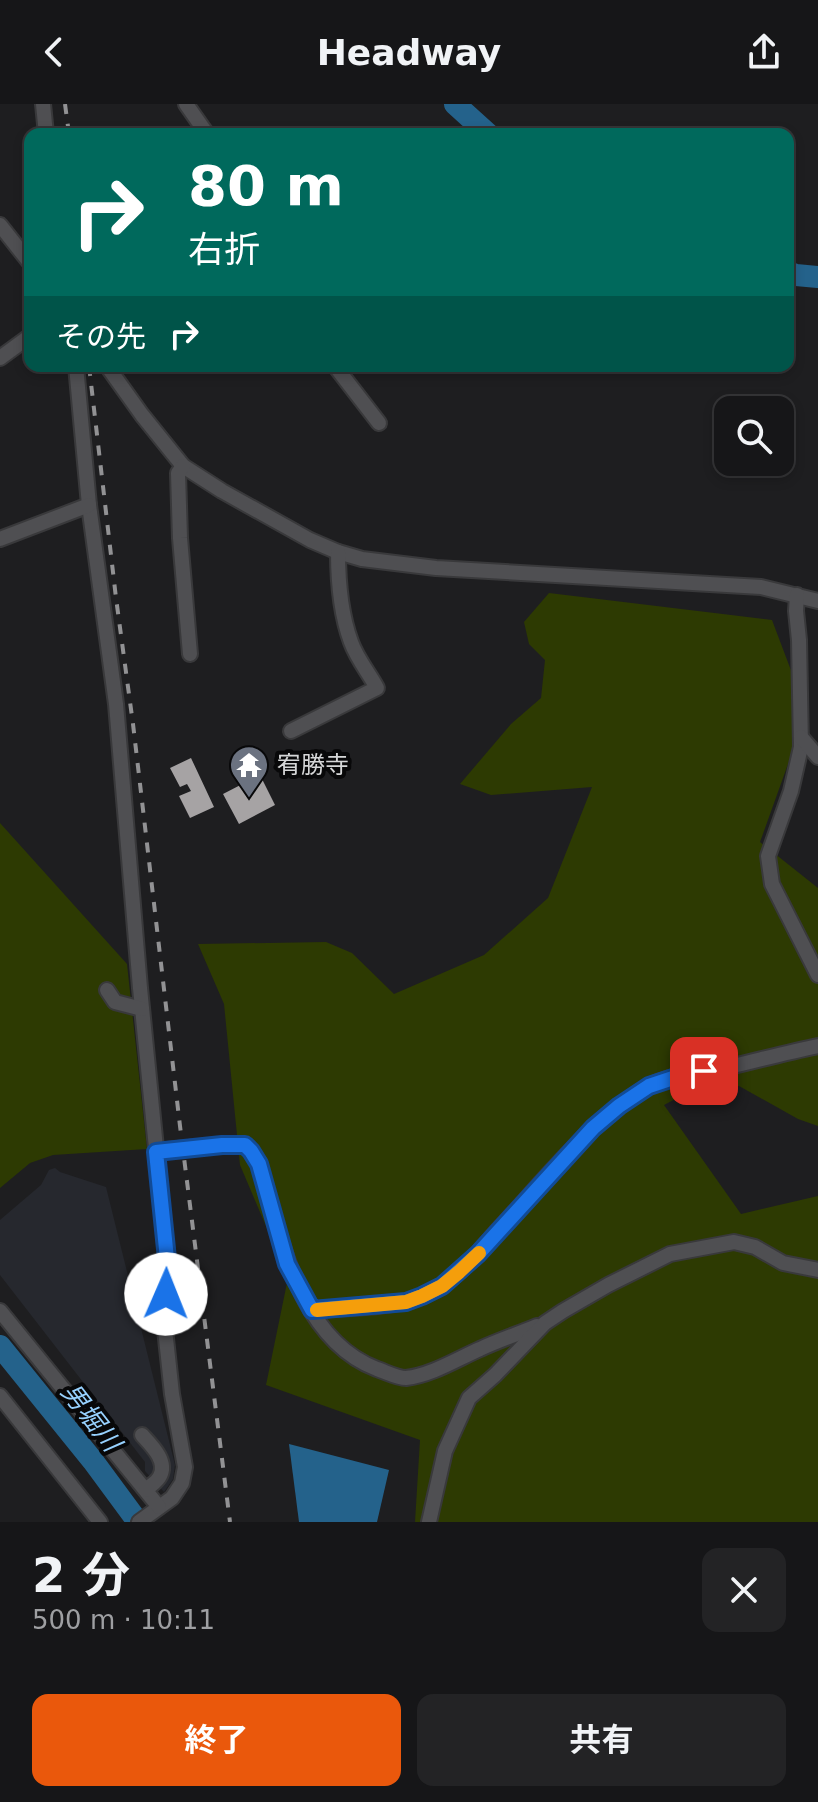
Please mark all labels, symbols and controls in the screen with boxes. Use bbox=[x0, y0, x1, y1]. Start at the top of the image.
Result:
icon: back bbox=[32, 30, 76, 74]
icon: share bbox=[742, 30, 786, 74]
text: Headway bbox=[317, 32, 501, 73]
text: 80 m bbox=[188, 153, 344, 218]
icon: right bbox=[56, 160, 160, 264]
text: 右折 bbox=[188, 229, 260, 270]
icon: right bbox=[162, 312, 206, 356]
text: その先 bbox=[56, 319, 146, 354]
map controls bbox=[714, 396, 794, 476]
button: search bbox=[714, 396, 794, 476]
temple icon: 宥勝寺 bbox=[228, 744, 270, 799]
place label: 宥勝寺 bbox=[277, 751, 349, 779]
pin bbox=[670, 1037, 738, 1105]
icon: arrive bbox=[682, 1049, 726, 1093]
position arrow bbox=[124, 1252, 208, 1336]
water label: 男堀川 bbox=[55, 1377, 129, 1459]
text: 2 分 bbox=[32, 1547, 130, 1603]
button: close bbox=[702, 1548, 786, 1632]
text: 500 m · 10:11 bbox=[32, 1605, 215, 1635]
button: 終了 bbox=[32, 1694, 401, 1786]
button: 共有 bbox=[417, 1694, 786, 1786]

